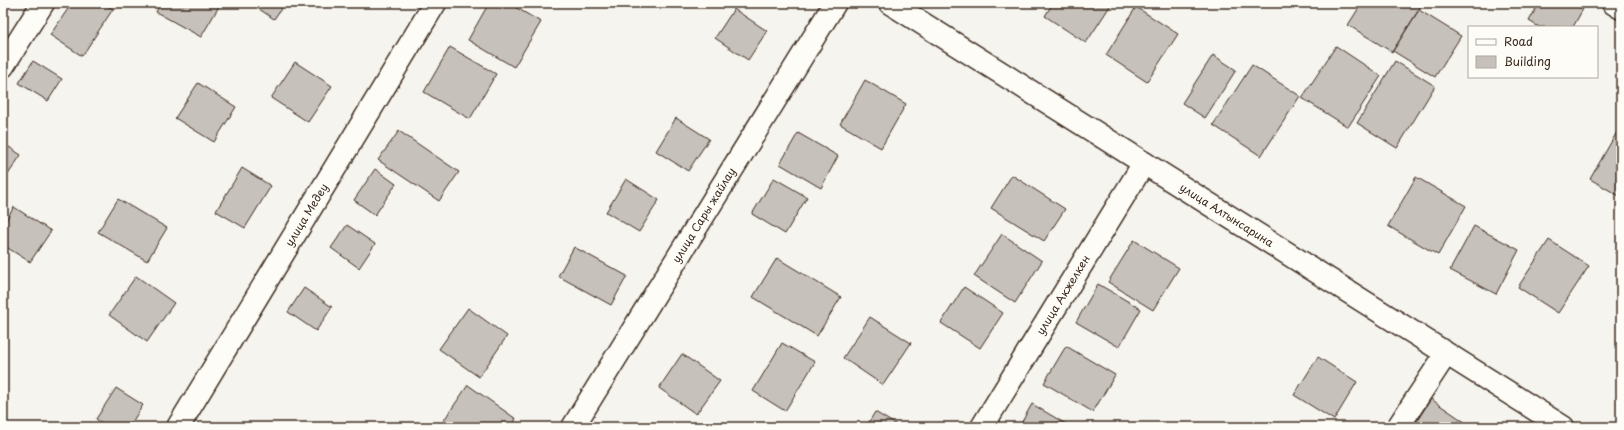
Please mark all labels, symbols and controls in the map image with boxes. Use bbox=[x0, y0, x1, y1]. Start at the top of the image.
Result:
legend bbox=[1468, 26, 1598, 78]
text: Road bbox=[1504, 32, 1533, 50]
text: Building bbox=[1504, 52, 1551, 70]
street label: улица Сары жайлау bbox=[667, 164, 739, 266]
street label: улица Алтынсарина bbox=[1177, 179, 1277, 251]
street label: улица Медеу bbox=[280, 180, 332, 249]
street label: улица Акжелкен bbox=[1032, 251, 1094, 338]

